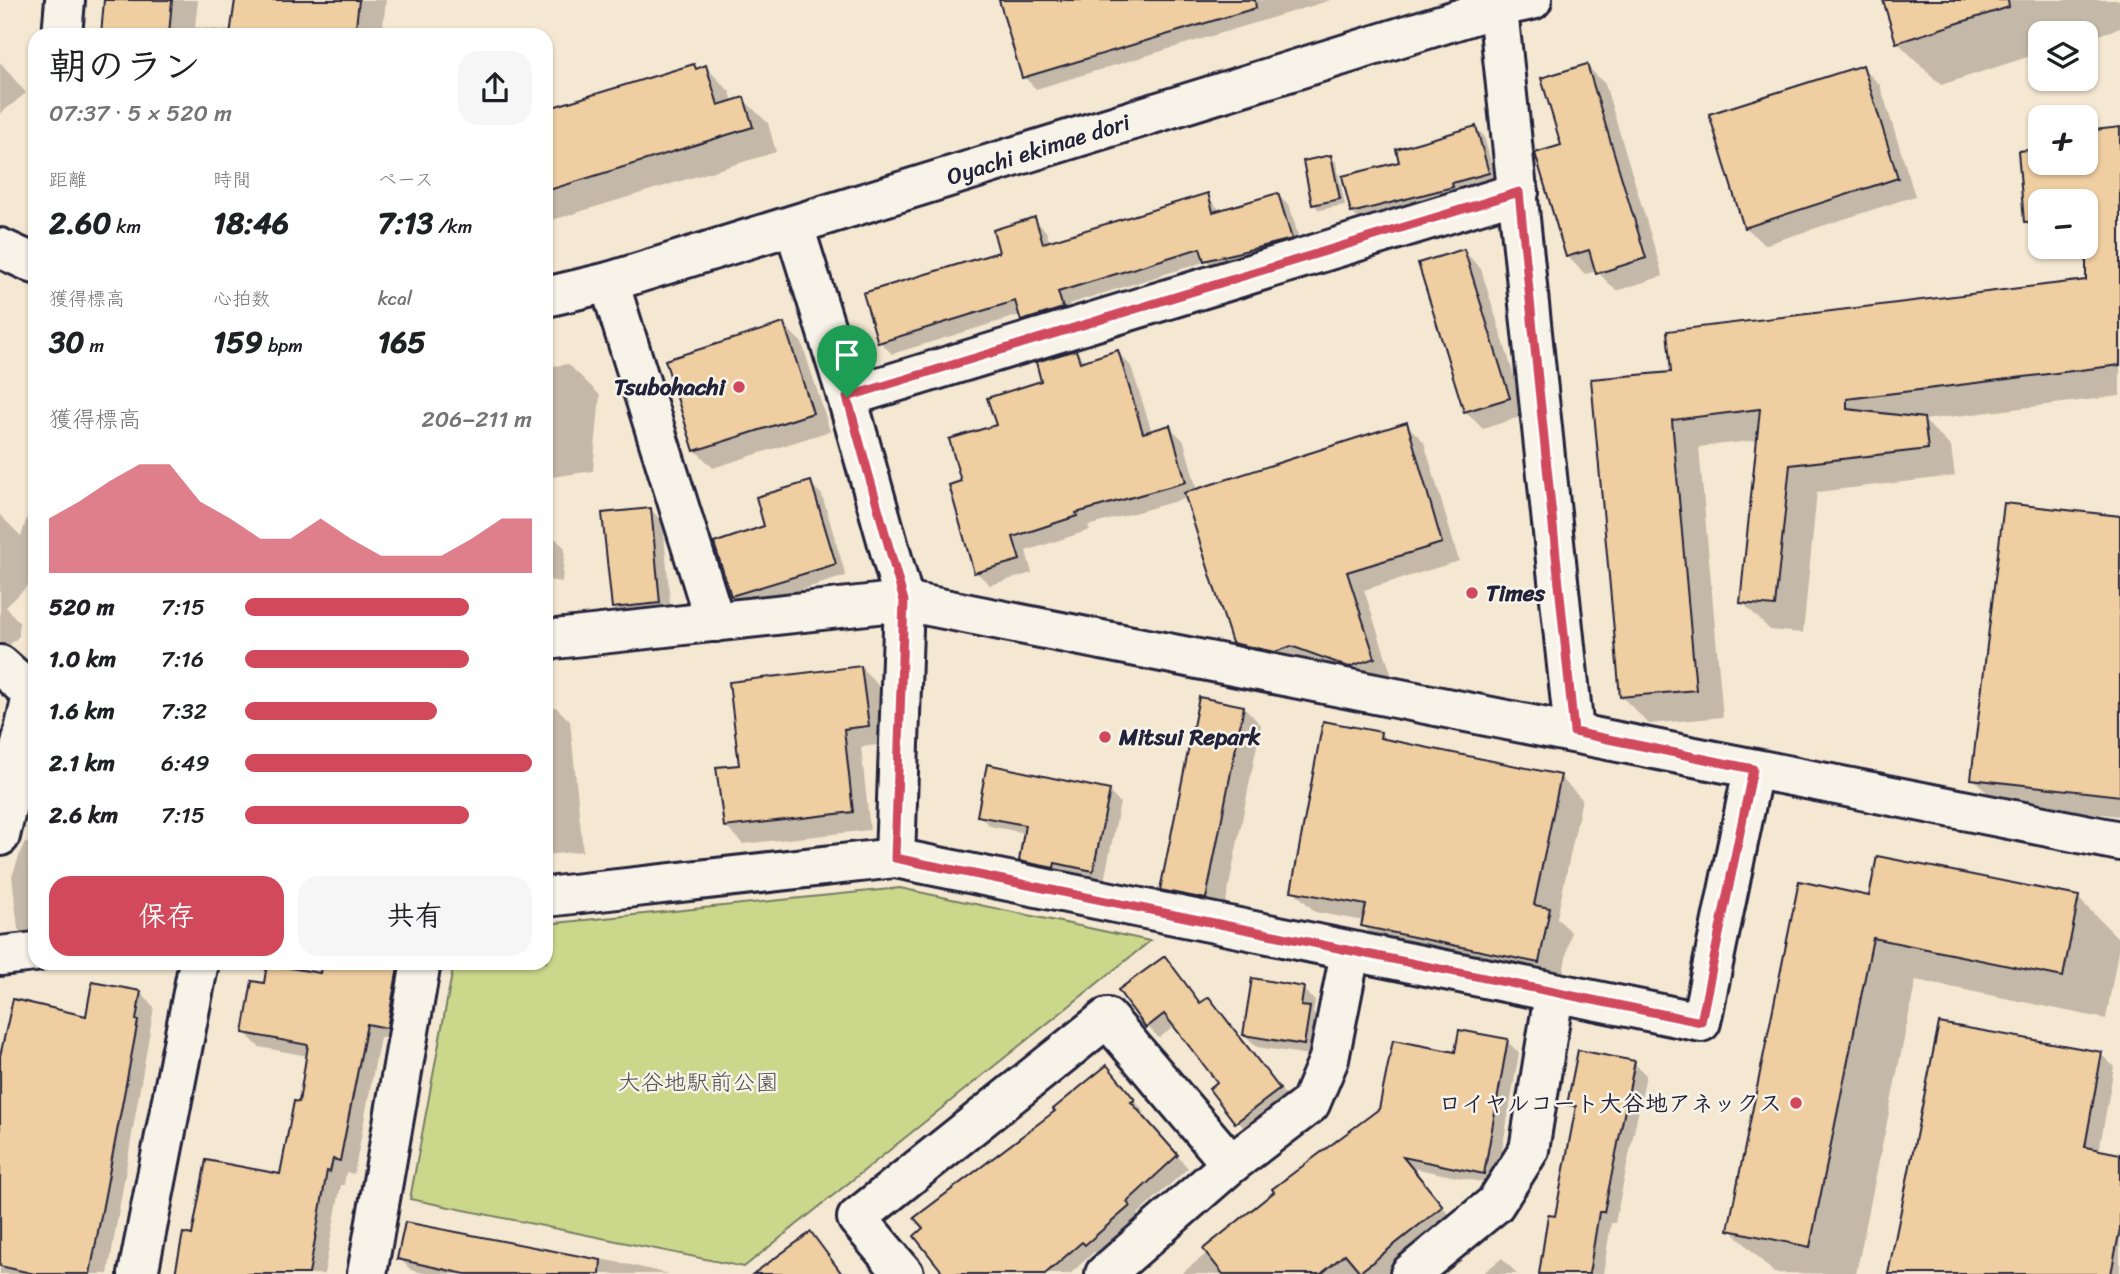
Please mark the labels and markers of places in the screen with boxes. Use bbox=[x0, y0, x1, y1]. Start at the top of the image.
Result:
pin bbox=[817, 325, 877, 397]
place label: Tsubohachi bbox=[614, 367, 727, 408]
marker: Tsubohachi bbox=[731, 379, 747, 395]
place label: Times bbox=[1486, 573, 1546, 614]
marker: Times bbox=[1464, 585, 1480, 601]
place label: Mitsui Repark bbox=[1118, 717, 1261, 758]
marker: Mitsui Repark bbox=[1097, 729, 1113, 745]
place label: ロイヤルコート大谷地アネックス bbox=[1438, 1083, 1782, 1124]
marker: ロイヤルコート大谷地アネックス bbox=[1788, 1095, 1804, 1111]

